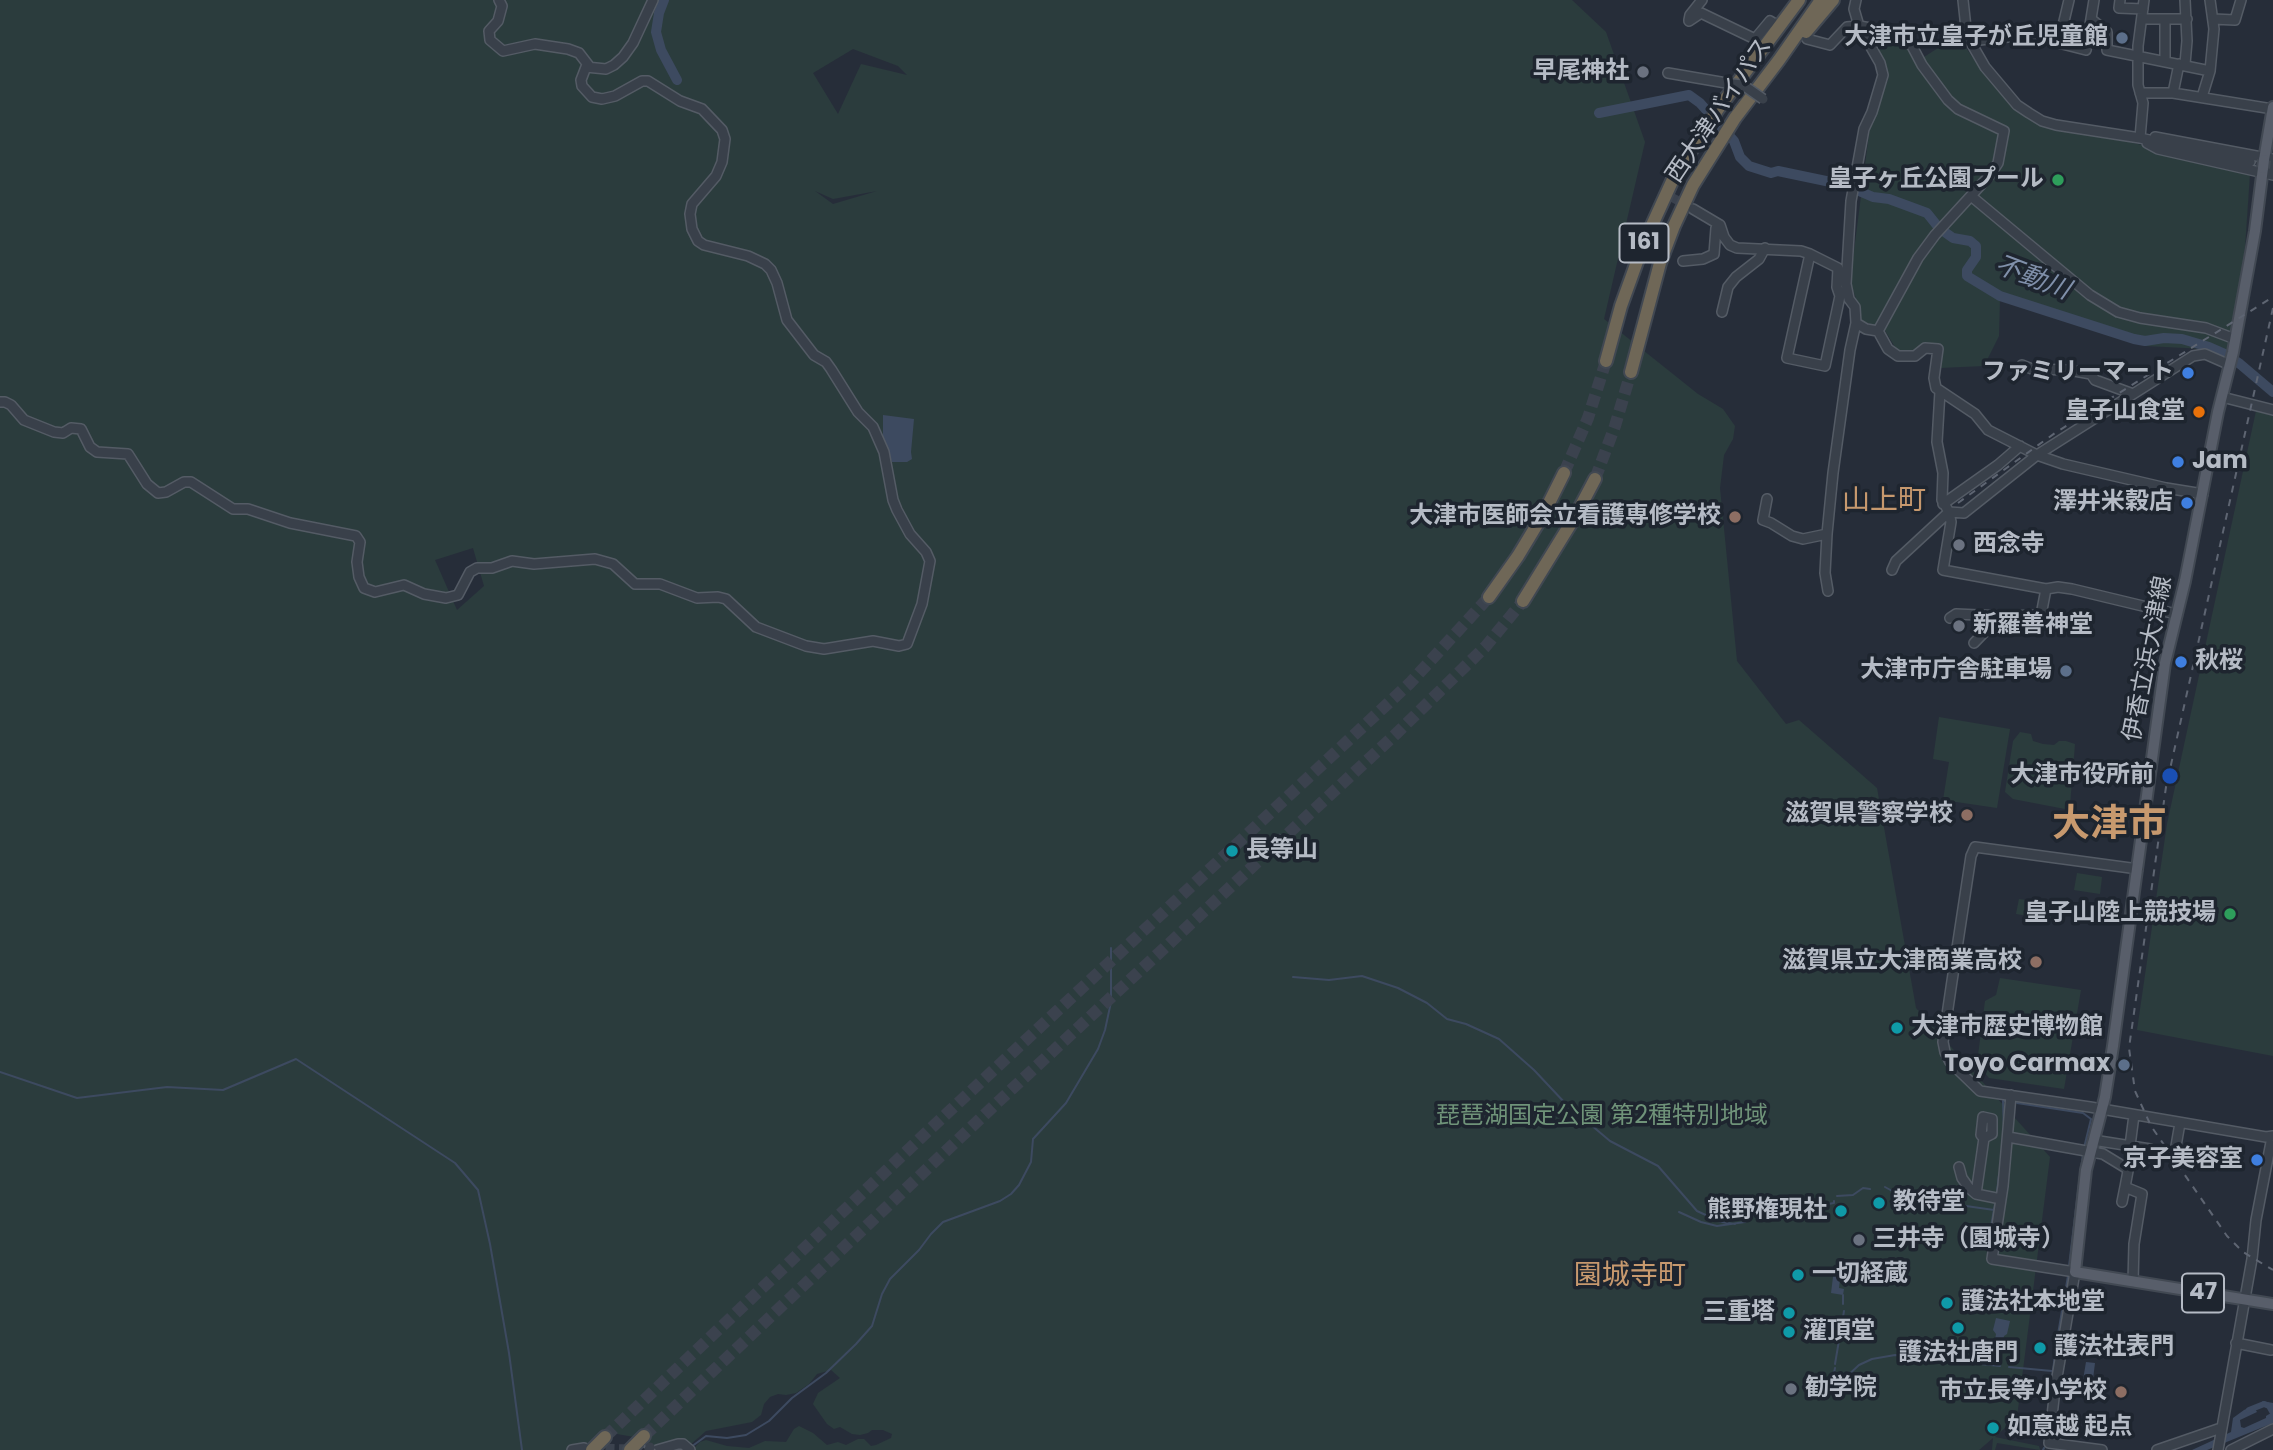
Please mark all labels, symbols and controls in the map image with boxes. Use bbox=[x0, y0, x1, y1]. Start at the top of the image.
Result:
place label: 大津市立皇子が丘児童館 bbox=[1844, 24, 2108, 52]
marker: 大津市立皇子が丘児童館 bbox=[2114, 30, 2130, 46]
street label: 西大津バイパス bbox=[1661, 33, 1779, 189]
place label: 早尾神社 bbox=[1533, 58, 1629, 86]
marker: 早尾神社 bbox=[1635, 64, 1651, 80]
place label: 皇子ヶ丘公園プール bbox=[1828, 166, 2044, 194]
marker: 皇子ヶ丘公園プール bbox=[2050, 172, 2066, 188]
road number: 161 bbox=[1620, 224, 1668, 262]
water label: 不動川 bbox=[1990, 250, 2074, 308]
place label: ファミリーマート bbox=[1982, 359, 2174, 387]
marker: ファミリーマート bbox=[2180, 365, 2196, 381]
place label: 皇子山食堂 bbox=[2065, 398, 2185, 426]
marker: 皇子山食堂 bbox=[2191, 404, 2207, 420]
place label: Jam bbox=[2192, 448, 2248, 476]
marker: Jam bbox=[2170, 454, 2186, 470]
district label: 山上町 bbox=[1842, 485, 1926, 519]
place label: 澤井米穀店 bbox=[2053, 489, 2173, 517]
marker: 澤井米穀店 bbox=[2179, 495, 2195, 511]
place label: 大津市医師会立看護専修学校 bbox=[1409, 503, 1721, 531]
marker: 大津市医師会立看護専修学校 bbox=[1727, 509, 1743, 525]
place label: 西念寺 bbox=[1973, 531, 2045, 559]
marker: 西念寺 bbox=[1951, 537, 1967, 553]
street label: 伊香立浜大津線 bbox=[2119, 574, 2179, 744]
place label: 新羅善神堂 bbox=[1973, 612, 2093, 640]
marker: 新羅善神堂 bbox=[1951, 618, 1967, 634]
place label: 秋桜 bbox=[2195, 648, 2243, 676]
marker: 秋桜 bbox=[2173, 654, 2189, 670]
place label: 大津市庁舎駐車場 bbox=[1860, 657, 2052, 685]
marker: 大津市庁舎駐車場 bbox=[2058, 663, 2074, 679]
place label: 大津市役所前 bbox=[2010, 762, 2154, 790]
marker: 大津市役所前 bbox=[2160, 766, 2180, 786]
place label: 滋賀県警察学校 bbox=[1785, 801, 1953, 829]
district label: 大津市 bbox=[2052, 803, 2166, 849]
marker: 滋賀県警察学校 bbox=[1959, 807, 1975, 823]
place label: 長等山 bbox=[1246, 837, 1318, 865]
marker: 長等山 bbox=[1224, 843, 1240, 859]
place label: 皇子山陸上競技場 bbox=[2024, 900, 2216, 928]
marker: 皇子山陸上競技場 bbox=[2222, 906, 2238, 922]
place label: 滋賀県立大津商業高校 bbox=[1782, 948, 2022, 976]
marker: 滋賀県立大津商業高校 bbox=[2028, 954, 2044, 970]
place label: 大津市歴史博物館 bbox=[1911, 1014, 2103, 1042]
marker: 大津市歴史博物館 bbox=[1889, 1020, 1905, 1036]
place label: Toyo Carmax bbox=[1944, 1051, 2110, 1079]
marker: Toyo Carmax bbox=[2116, 1057, 2132, 1073]
park label: 琵琶湖国定公園 第2種特別地域 bbox=[1436, 1103, 1768, 1131]
place label: 京子美容室 bbox=[2123, 1146, 2243, 1174]
marker: 京子美容室 bbox=[2249, 1152, 2265, 1168]
place label: 教待堂 bbox=[1893, 1189, 1965, 1217]
marker: 教待堂 bbox=[1871, 1195, 1887, 1211]
place label: 熊野権現社 bbox=[1707, 1197, 1827, 1225]
marker: 熊野権現社 bbox=[1833, 1203, 1849, 1219]
place label: 三井寺（園城寺） bbox=[1873, 1226, 2065, 1254]
marker: 三井寺（園城寺） bbox=[1851, 1232, 1867, 1248]
district label: 園城寺町 bbox=[1574, 1260, 1686, 1294]
place label: 一切経蔵 bbox=[1812, 1261, 1908, 1289]
marker: 一切経蔵 bbox=[1790, 1267, 1806, 1283]
road number: 47 bbox=[2182, 1274, 2224, 1312]
place label: 護法社本地堂 bbox=[1961, 1289, 2105, 1317]
marker: 護法社本地堂 bbox=[1939, 1295, 1955, 1311]
place label: 三重塔 bbox=[1703, 1299, 1775, 1327]
marker: 三重塔 bbox=[1781, 1305, 1797, 1321]
place label: 灌頂堂 bbox=[1803, 1318, 1875, 1346]
marker: 護法社唐門 bbox=[1950, 1320, 1966, 1336]
marker: 灌頂堂 bbox=[1781, 1324, 1797, 1340]
place label: 護法社表門 bbox=[2054, 1334, 2174, 1362]
place label: 護法社唐門 bbox=[1898, 1340, 2018, 1368]
marker: 護法社表門 bbox=[2032, 1340, 2048, 1356]
place label: 勧学院 bbox=[1805, 1375, 1877, 1403]
place label: 市立長等小学校 bbox=[1939, 1378, 2107, 1406]
marker: 勧学院 bbox=[1783, 1381, 1799, 1397]
marker: 市立長等小学校 bbox=[2113, 1384, 2129, 1400]
place label: 如意越 起点 bbox=[2007, 1414, 2132, 1442]
marker: 如意越 起点 bbox=[1985, 1420, 2001, 1436]

